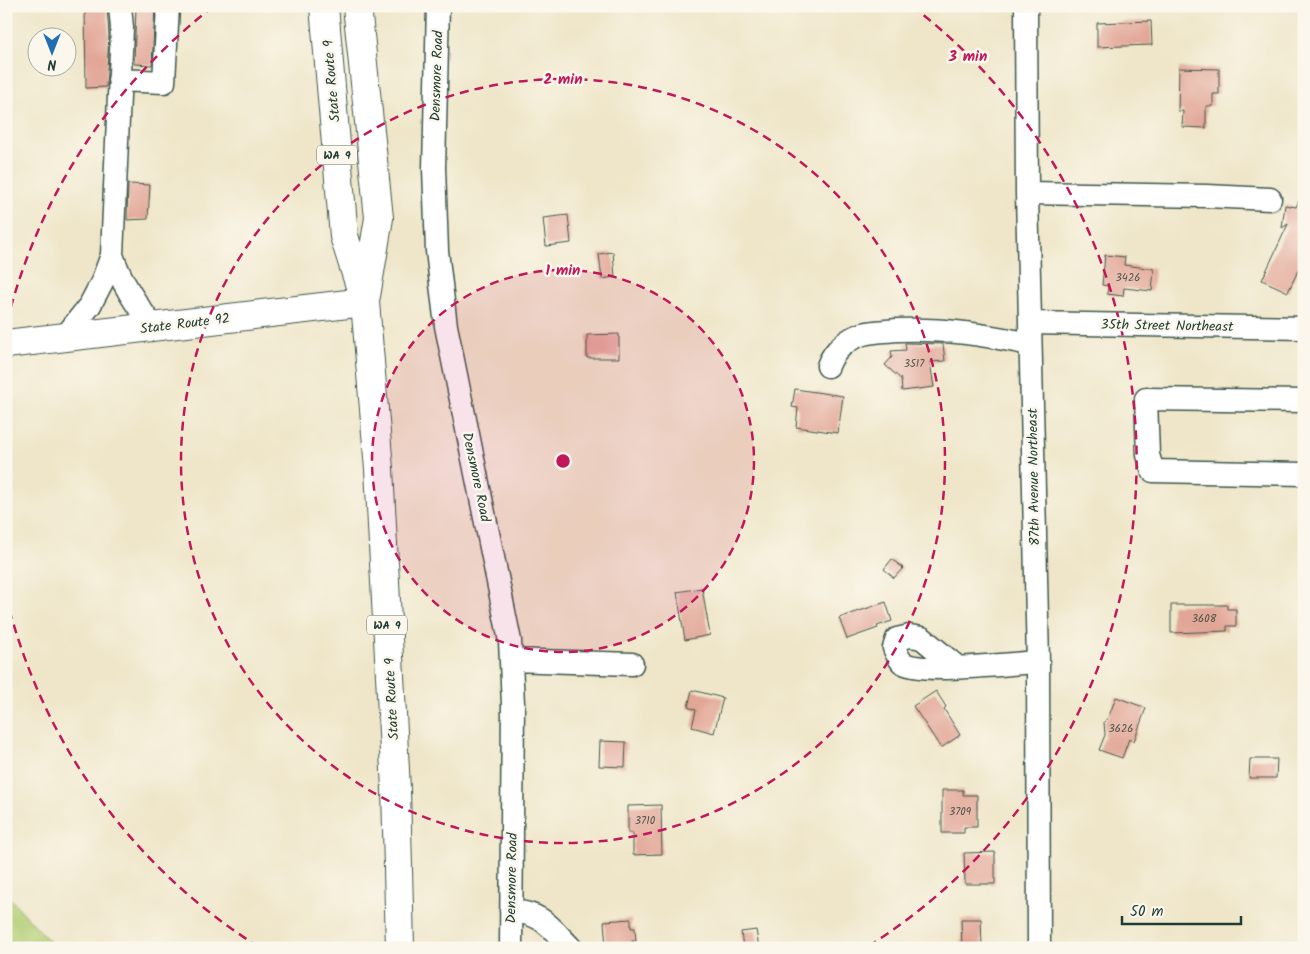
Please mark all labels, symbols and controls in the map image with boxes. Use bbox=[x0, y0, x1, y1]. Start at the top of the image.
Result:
north arrow bbox=[28, 28, 78, 78]
street label: Densmore Road bbox=[424, 29, 450, 122]
street label: State Route 9 bbox=[317, 39, 347, 123]
text: 3 min bbox=[948, 45, 987, 69]
text: N bbox=[47, 53, 56, 75]
text: 2 min bbox=[543, 68, 583, 92]
road number: WA 9 bbox=[317, 146, 357, 164]
text: 1 min bbox=[546, 259, 580, 283]
house number: 3426 bbox=[1116, 269, 1140, 287]
street label: State Route 92 bbox=[139, 308, 231, 340]
street label: 35th Street Northeast bbox=[1100, 314, 1234, 338]
house number: 3517 bbox=[904, 355, 925, 373]
street label: 87th Avenue Northeast bbox=[1022, 407, 1046, 546]
street label: Densmore Road bbox=[456, 430, 496, 525]
centre of rings bbox=[554, 452, 572, 470]
house number: 3608 bbox=[1192, 610, 1217, 628]
road number: WA 9 bbox=[367, 616, 407, 634]
street label: State Route 9 bbox=[379, 657, 405, 741]
house number: 3626 bbox=[1109, 720, 1133, 738]
house number: 3709 bbox=[949, 803, 972, 821]
house number: 3710 bbox=[635, 812, 656, 830]
street label: Densmore Road bbox=[500, 831, 524, 924]
scale bar bbox=[1122, 894, 1241, 926]
text: 50 m bbox=[1130, 900, 1164, 924]

